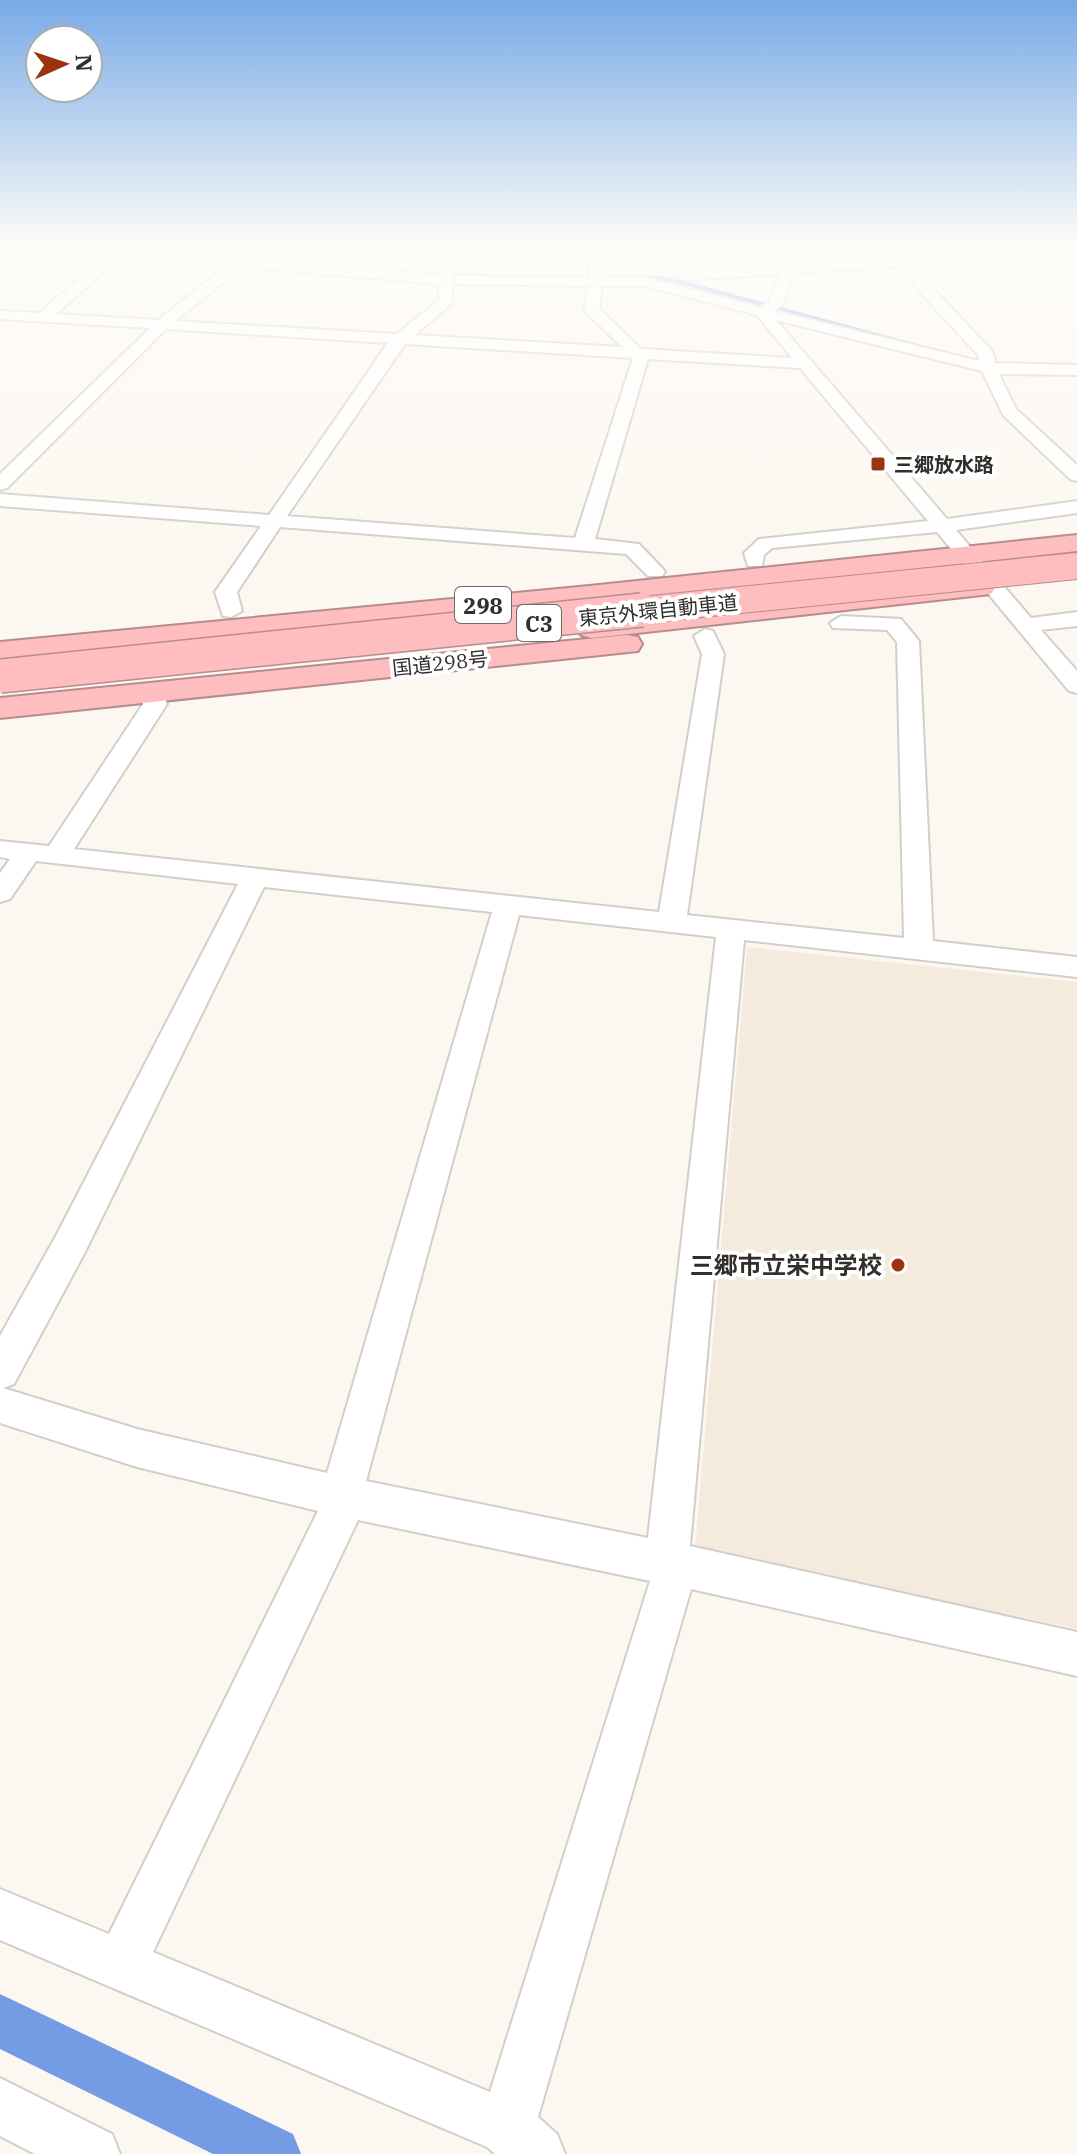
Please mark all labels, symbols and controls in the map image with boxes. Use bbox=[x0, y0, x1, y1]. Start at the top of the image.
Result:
north arrow bbox=[24, 24, 104, 104]
text: N bbox=[70, 53, 99, 72]
place label: 三郷放水路 bbox=[894, 451, 994, 478]
marker: 三郷放水路 bbox=[869, 455, 887, 473]
road number: 298 bbox=[455, 587, 511, 623]
street label: 東京外環自動車道 bbox=[577, 588, 739, 632]
road number: C3 bbox=[517, 605, 561, 641]
street label: 国道298号 bbox=[391, 645, 489, 681]
place label: 三郷市立栄中学校 bbox=[690, 1249, 882, 1281]
marker: 三郷市立栄中学校 bbox=[889, 1256, 907, 1274]

